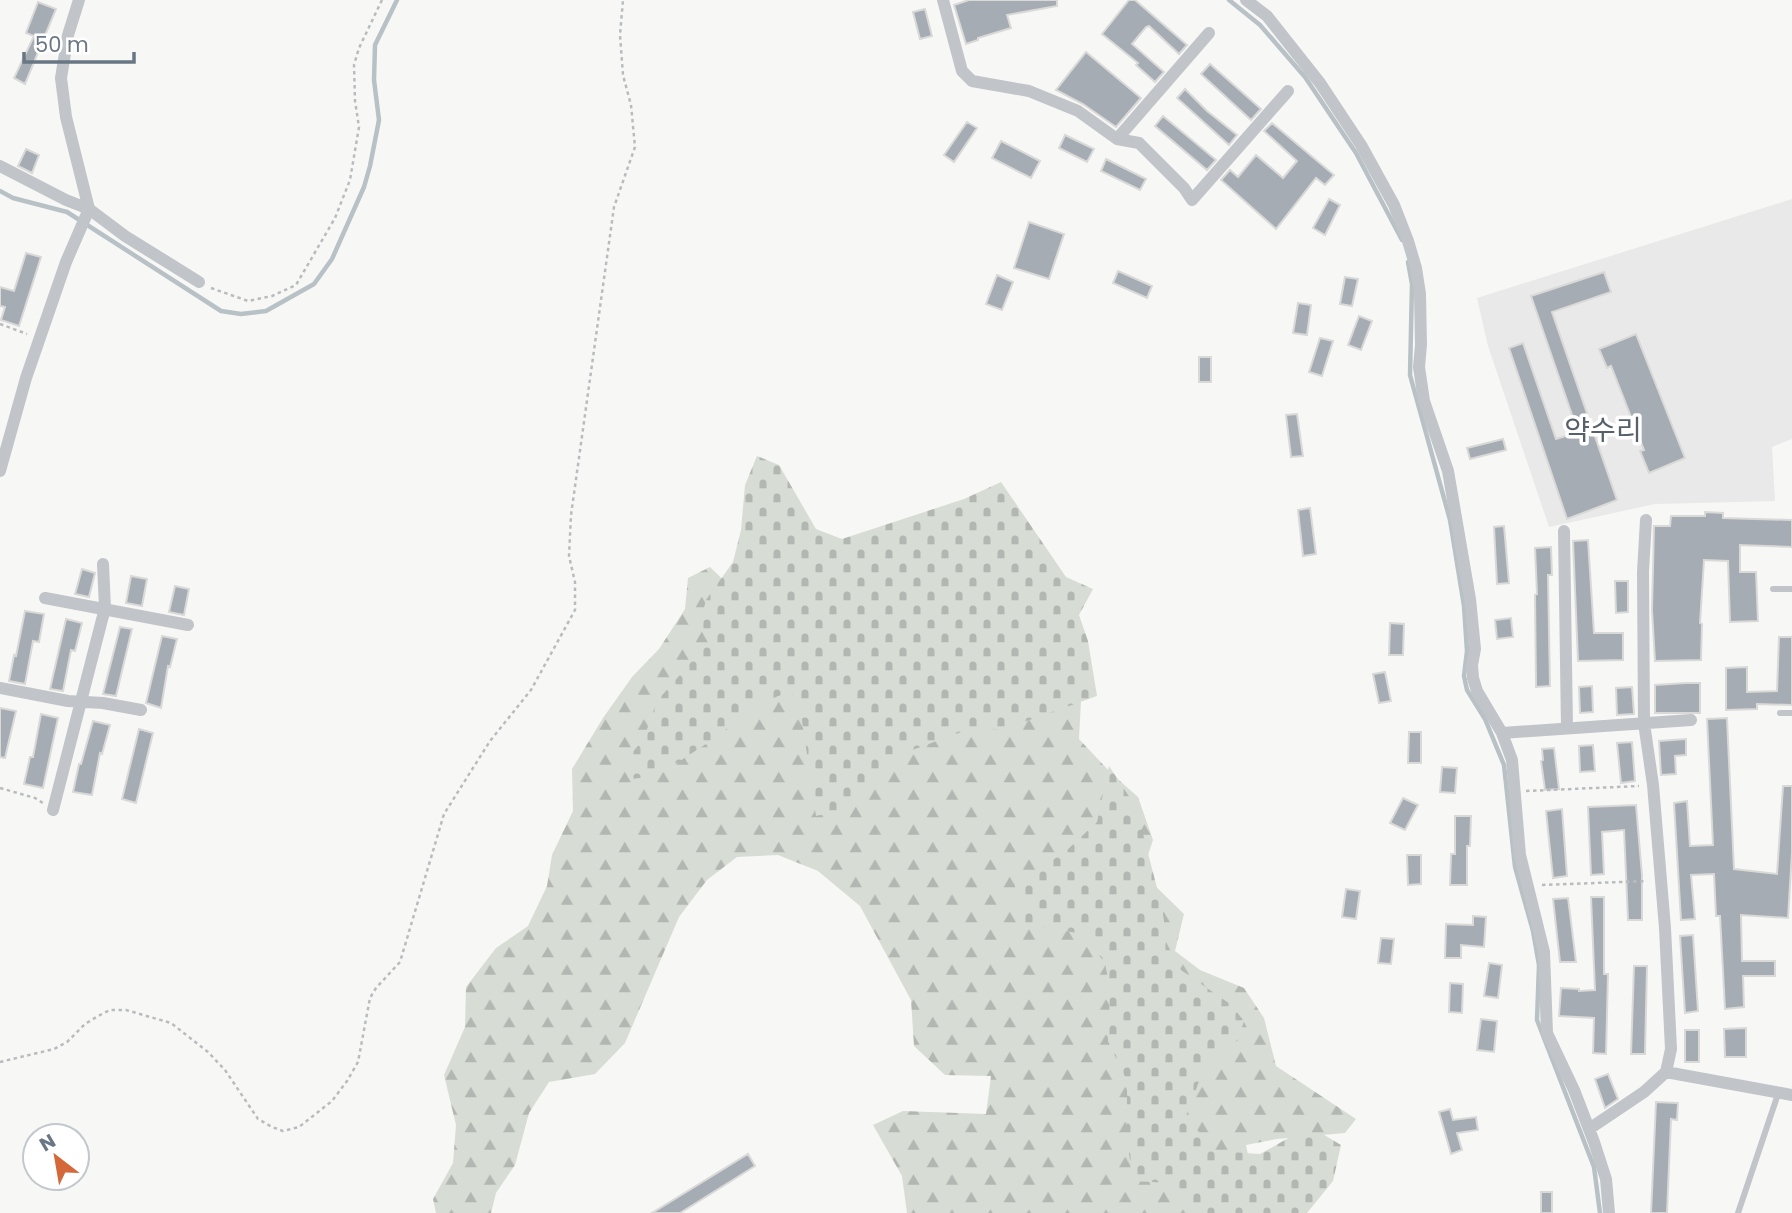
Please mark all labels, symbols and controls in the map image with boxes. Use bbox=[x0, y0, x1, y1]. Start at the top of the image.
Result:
scale bar bbox=[24, 21, 135, 65]
text: 50 m bbox=[35, 30, 89, 59]
district label: 약수리 bbox=[1564, 411, 1642, 450]
north arrow bbox=[21, 1122, 91, 1192]
text: N bbox=[34, 1128, 61, 1158]

